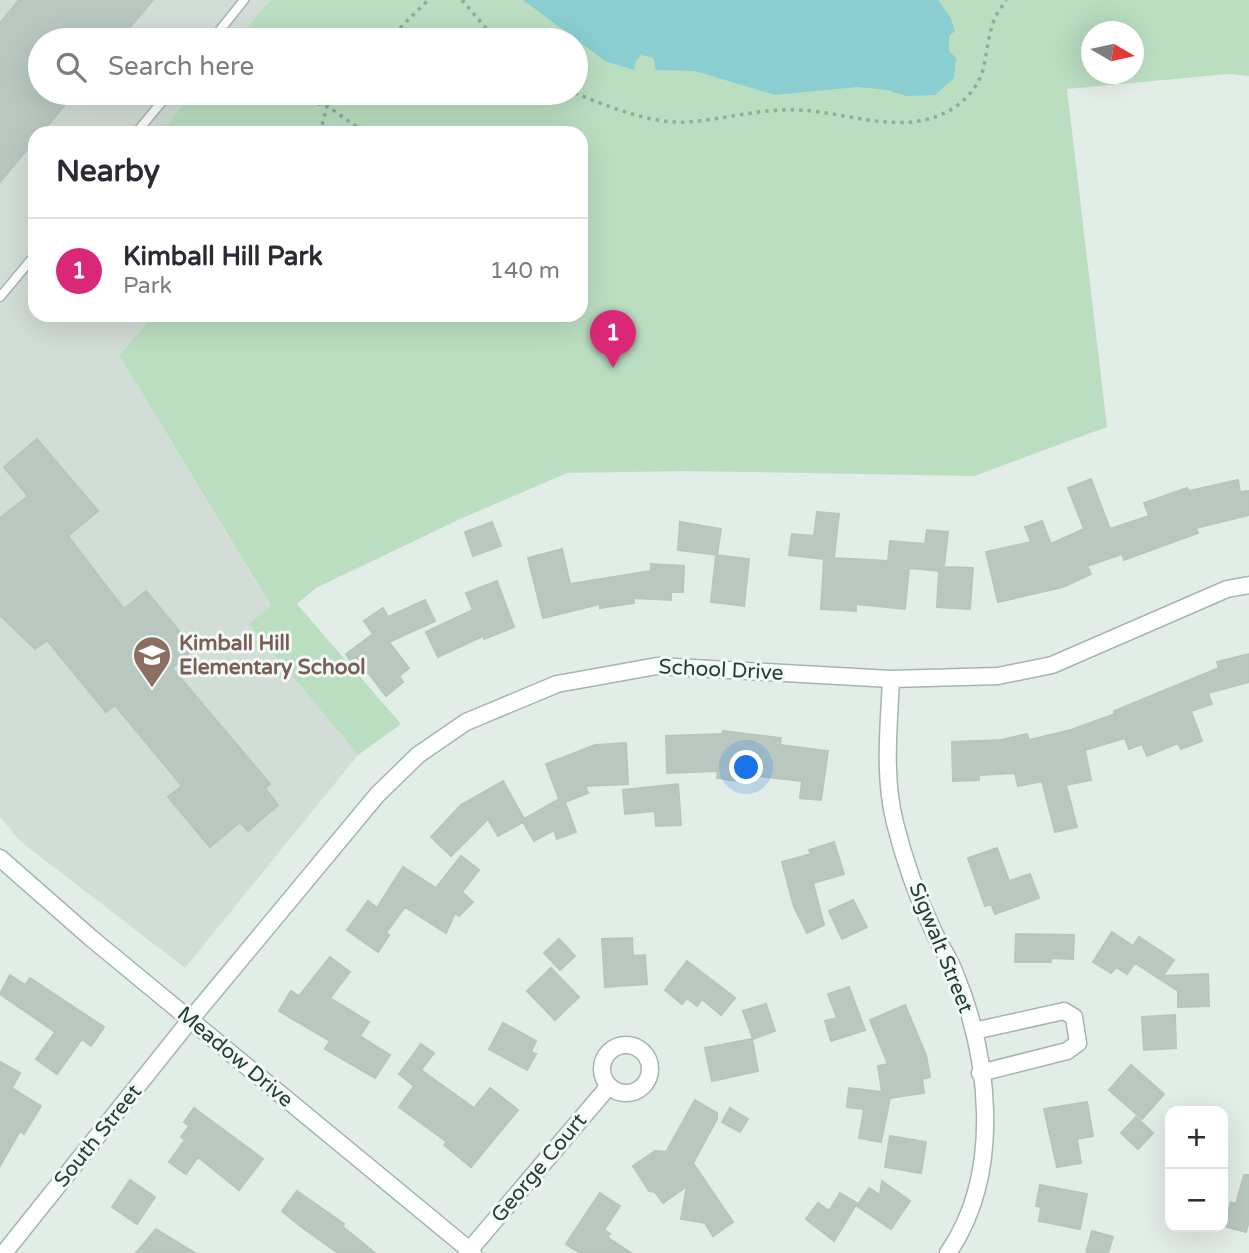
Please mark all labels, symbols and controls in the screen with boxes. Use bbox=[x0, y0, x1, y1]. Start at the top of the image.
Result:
north arrow bbox=[1081, 21, 1144, 84]
search box bbox=[28, 28, 588, 105]
icon: search bbox=[52, 48, 90, 86]
text: Search here bbox=[108, 51, 254, 82]
text: Nearby bbox=[56, 153, 160, 190]
text: Kimball Hill Park bbox=[123, 241, 323, 272]
text: 1 bbox=[72, 257, 86, 285]
text: 140 m bbox=[490, 257, 560, 285]
text: Park bbox=[123, 272, 172, 300]
pin: 1 bbox=[590, 310, 636, 368]
place label: Kimball Hill Elementary School bbox=[179, 631, 366, 680]
school or university icon: Kimball Hill Elementary School bbox=[131, 634, 173, 689]
street label: School Drive bbox=[658, 654, 784, 686]
your location bbox=[729, 750, 763, 784]
street label: Sigwalt Street bbox=[904, 879, 978, 1017]
street label: Meadow Drive bbox=[172, 1001, 298, 1113]
street label: South Street bbox=[49, 1080, 147, 1192]
map controls bbox=[1165, 1106, 1228, 1232]
button: + bbox=[1165, 1106, 1228, 1169]
street label: George Court bbox=[486, 1108, 592, 1228]
button: − bbox=[1165, 1169, 1228, 1232]

